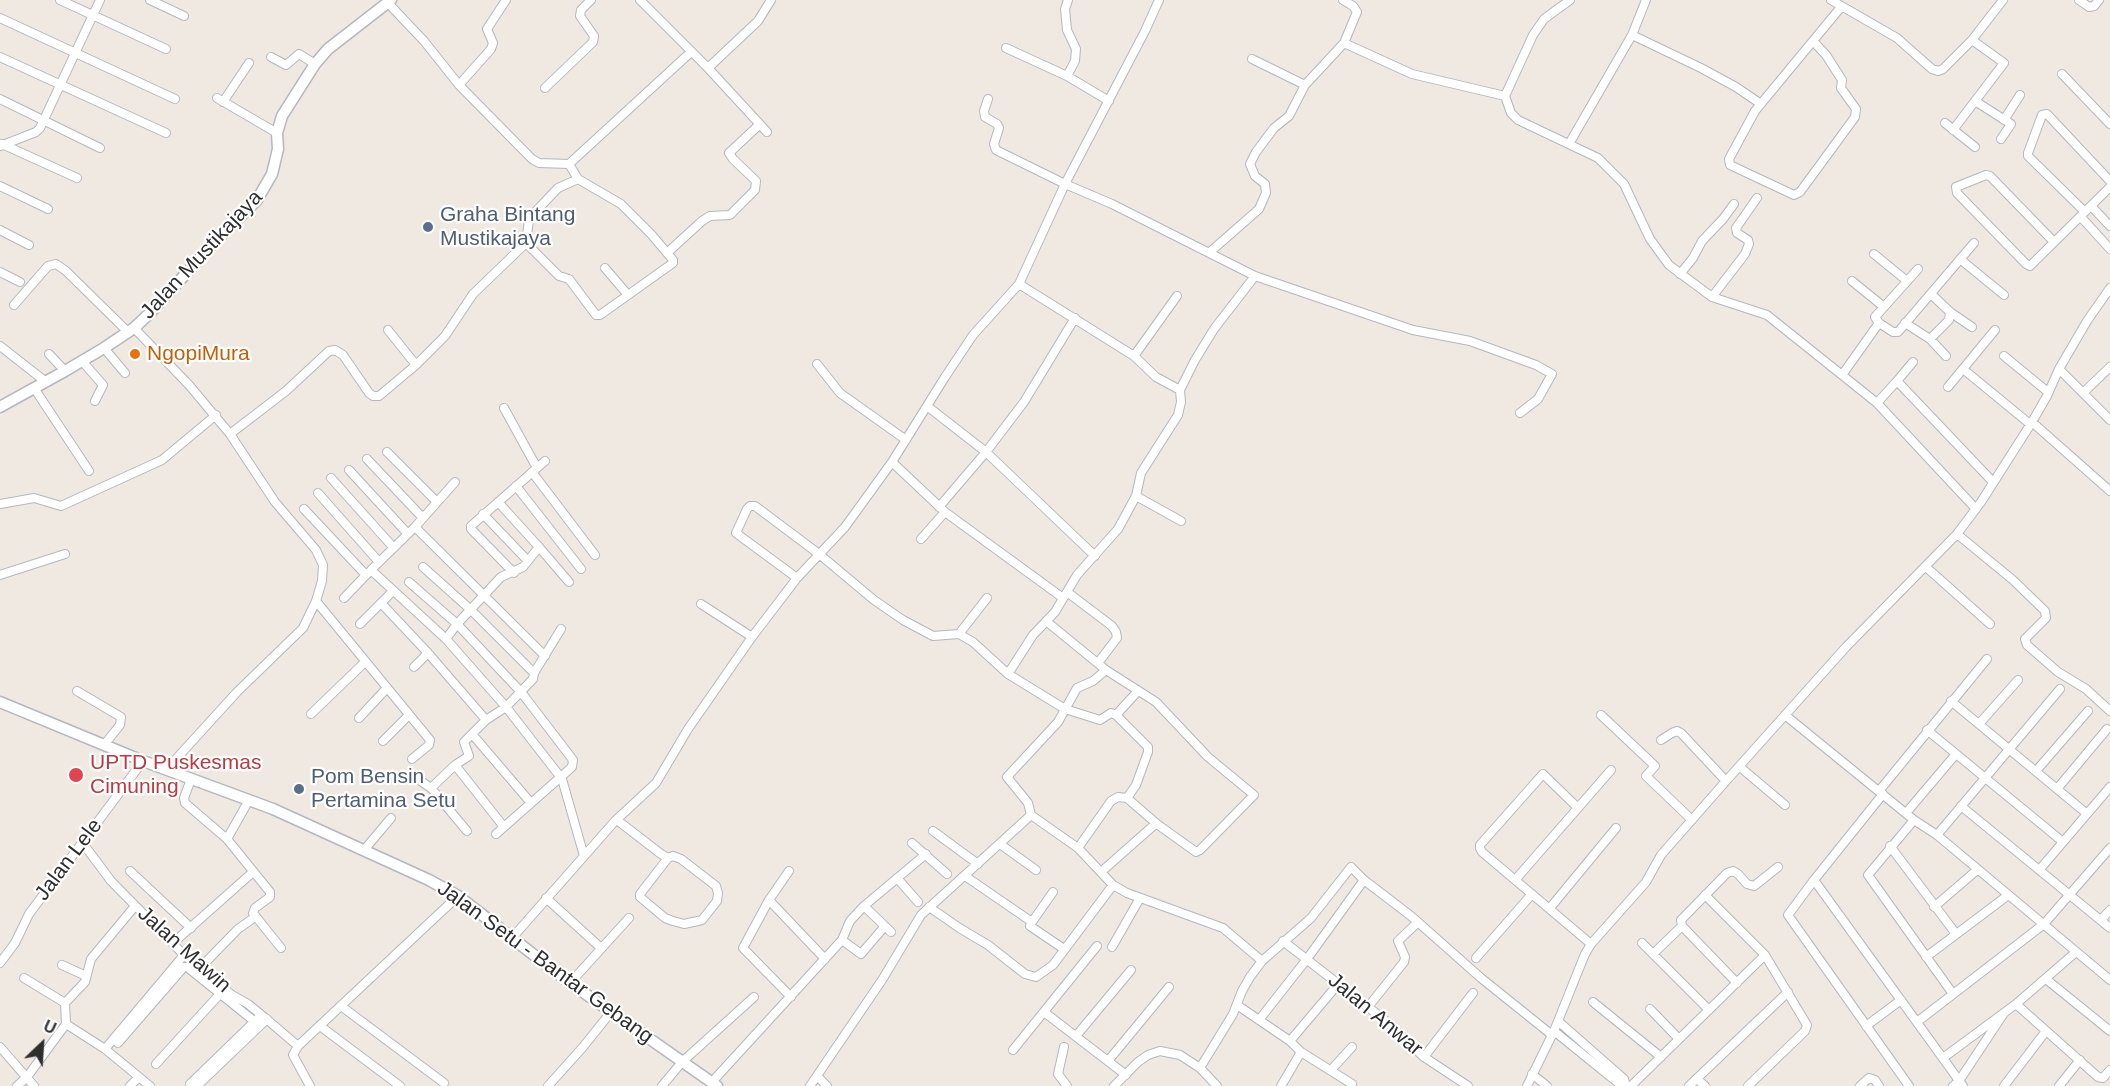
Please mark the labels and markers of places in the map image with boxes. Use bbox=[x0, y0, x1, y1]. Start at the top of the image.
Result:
place label: Graha Bintang Mustikajaya bbox=[440, 202, 575, 252]
marker: Graha Bintang Mustikajaya bbox=[421, 220, 435, 234]
place label: NgopiMura bbox=[147, 341, 250, 367]
marker: NgopiMura bbox=[128, 347, 142, 361]
place label: UPTD Puskesmas Cimuning bbox=[90, 750, 262, 800]
place label: Pom Bensin Pertamina Setu bbox=[311, 764, 456, 814]
marker: UPTD Puskesmas Cimuning bbox=[67, 766, 85, 784]
marker: Pom Bensin Pertamina Setu bbox=[292, 782, 306, 796]

